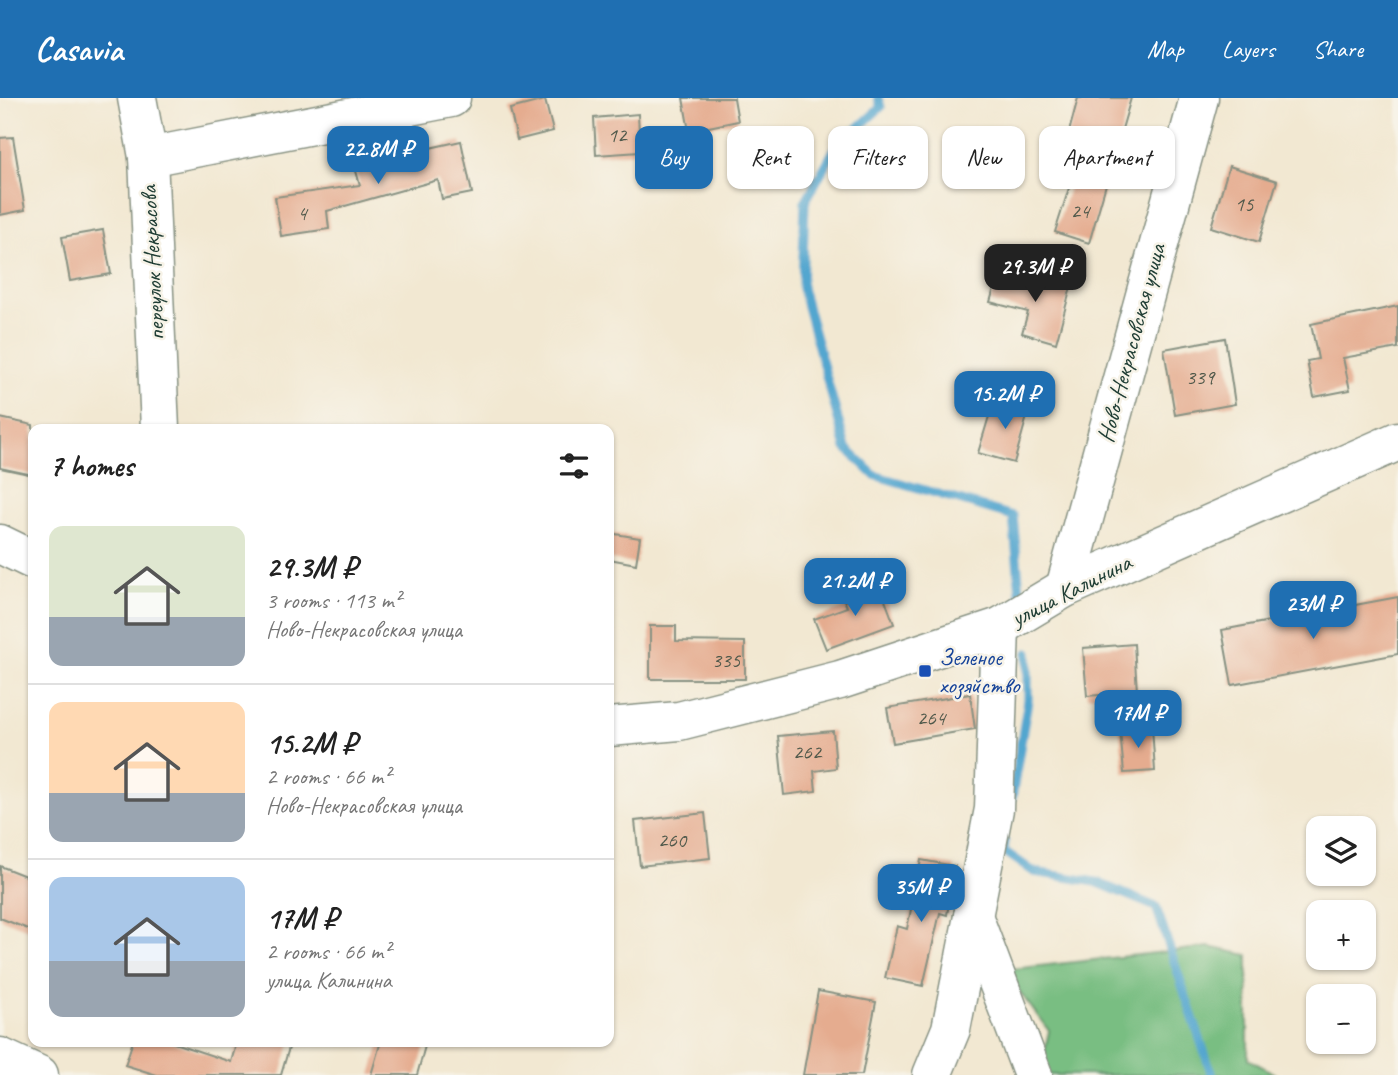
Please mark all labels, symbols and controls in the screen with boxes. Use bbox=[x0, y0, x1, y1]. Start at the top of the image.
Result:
text: Casavia bbox=[35, 28, 123, 70]
text: Map bbox=[1147, 34, 1184, 64]
text: Layers bbox=[1222, 34, 1275, 64]
text: Share bbox=[1313, 34, 1363, 64]
house number: 12 bbox=[608, 122, 628, 148]
pin: 22.8M ₽ bbox=[313, 126, 443, 186]
chip: Buy bbox=[635, 126, 713, 189]
chip: Rent bbox=[727, 126, 814, 189]
chip: Filters bbox=[828, 126, 928, 189]
chip: New bbox=[942, 126, 1025, 189]
chip: Apartment bbox=[1039, 126, 1175, 189]
text: 22.8M ₽ bbox=[343, 134, 413, 163]
street label: переулок Некрасова bbox=[133, 184, 171, 341]
house number: 15 bbox=[1235, 191, 1255, 217]
house number: 24 bbox=[1071, 198, 1092, 224]
house number: 4 bbox=[297, 200, 309, 226]
street label: Ново-Некрасовская улица bbox=[1090, 239, 1172, 446]
pin: 29.3M ₽ bbox=[970, 244, 1100, 304]
text: 29.3M ₽ bbox=[1000, 252, 1070, 281]
house number: 339 bbox=[1186, 364, 1216, 390]
pin: 15.2M ₽ bbox=[940, 372, 1070, 431]
text: 15.2M ₽ bbox=[970, 379, 1040, 408]
text: 7 homes bbox=[49, 447, 134, 485]
icon: filters bbox=[555, 447, 593, 485]
street label: улица Калинина bbox=[1004, 546, 1138, 634]
text: 29.3M ₽ bbox=[266, 548, 357, 586]
icon: home bbox=[105, 554, 189, 638]
pin: 21.2M ₽ bbox=[790, 559, 920, 618]
text: 21.2M ₽ bbox=[820, 566, 890, 595]
pin: 23M ₽ bbox=[1264, 582, 1362, 641]
text: 3 rooms · 113 m² bbox=[266, 586, 401, 615]
text: 23M ₽ bbox=[1286, 589, 1340, 618]
text: Ново-Некрасовская улица bbox=[266, 615, 462, 644]
place label: Зеленое хозяйство bbox=[939, 642, 1021, 700]
house number: 335 bbox=[712, 647, 742, 673]
marker: Зеленое хозяйство bbox=[917, 663, 933, 679]
pin: 17M ₽ bbox=[1089, 690, 1187, 750]
text: 17M ₽ bbox=[1111, 698, 1165, 727]
house number: 264 bbox=[917, 705, 948, 731]
text: 15.2M ₽ bbox=[266, 724, 357, 762]
icon: home bbox=[105, 730, 189, 814]
house number: 262 bbox=[793, 739, 823, 765]
text: 2 rooms · 66 m² bbox=[266, 762, 390, 791]
text: Ново-Некрасовская улица bbox=[266, 791, 462, 820]
map controls bbox=[1306, 816, 1376, 1054]
button: layers bbox=[1306, 816, 1376, 886]
house number: 260 bbox=[658, 827, 688, 853]
pin: 35M ₽ bbox=[872, 864, 970, 924]
text: 35M ₽ bbox=[894, 872, 948, 901]
text: 17M ₽ bbox=[266, 899, 338, 937]
button: + bbox=[1306, 900, 1376, 970]
icon: home bbox=[105, 905, 189, 989]
text: 2 rooms · 66 m² bbox=[266, 937, 390, 966]
text: улица Калинина bbox=[266, 966, 392, 995]
button: − bbox=[1306, 984, 1376, 1054]

